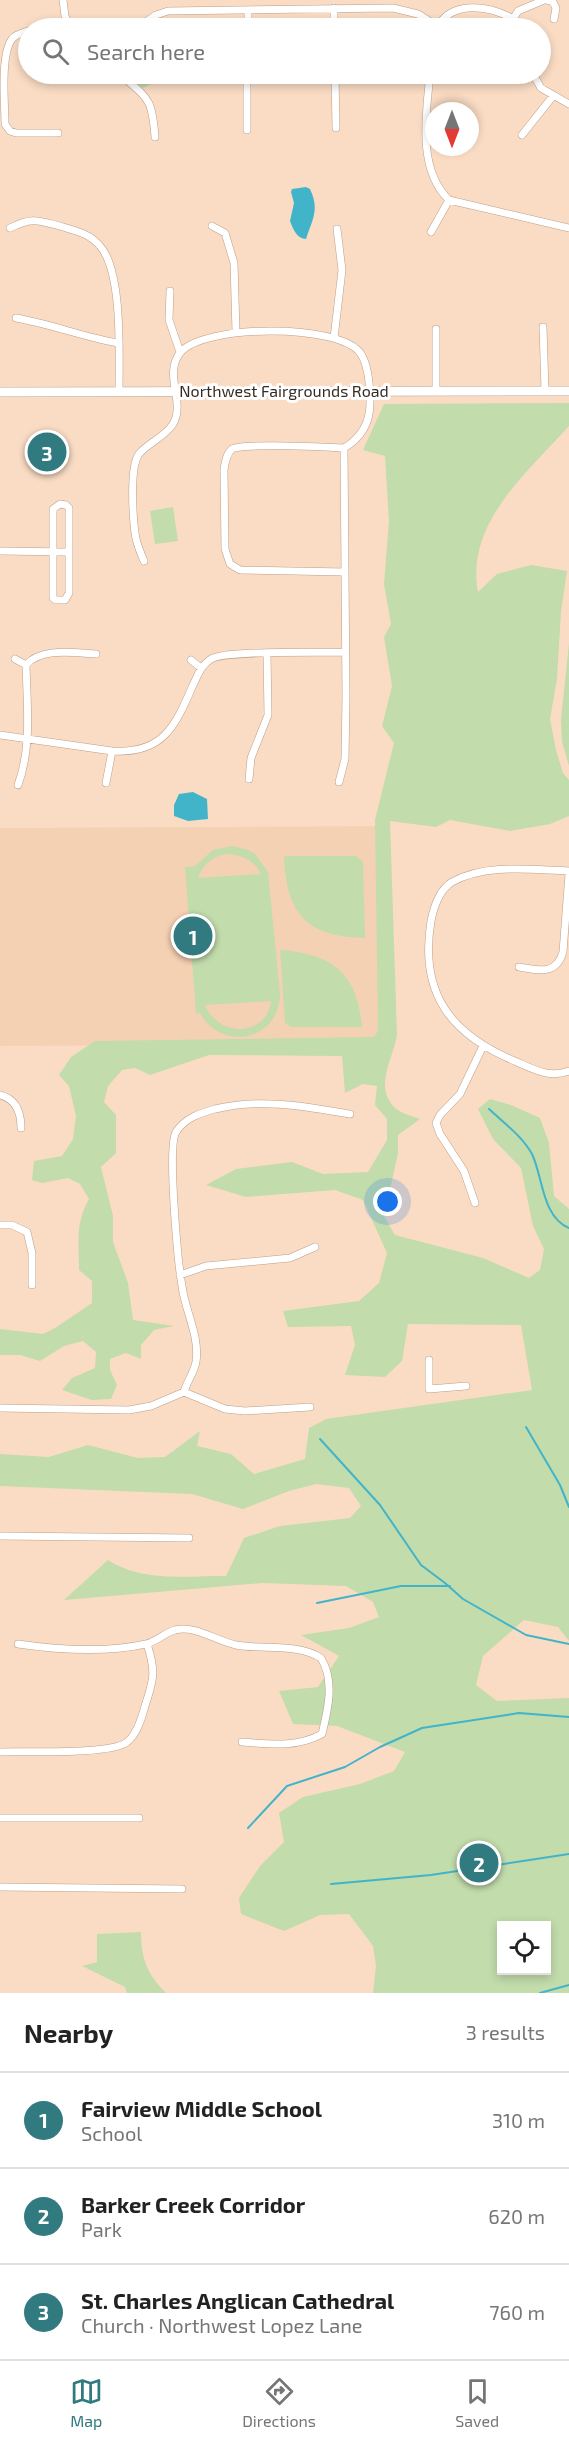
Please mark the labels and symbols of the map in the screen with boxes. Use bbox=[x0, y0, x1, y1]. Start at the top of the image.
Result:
north arrow bbox=[425, 102, 479, 156]
street label: Northwest Fairgrounds Road bbox=[179, 381, 389, 400]
pin: 3 bbox=[28, 430, 66, 474]
pin: 1 bbox=[174, 914, 212, 958]
your location bbox=[373, 1187, 402, 1216]
pin: 2 bbox=[460, 1840, 498, 1886]

